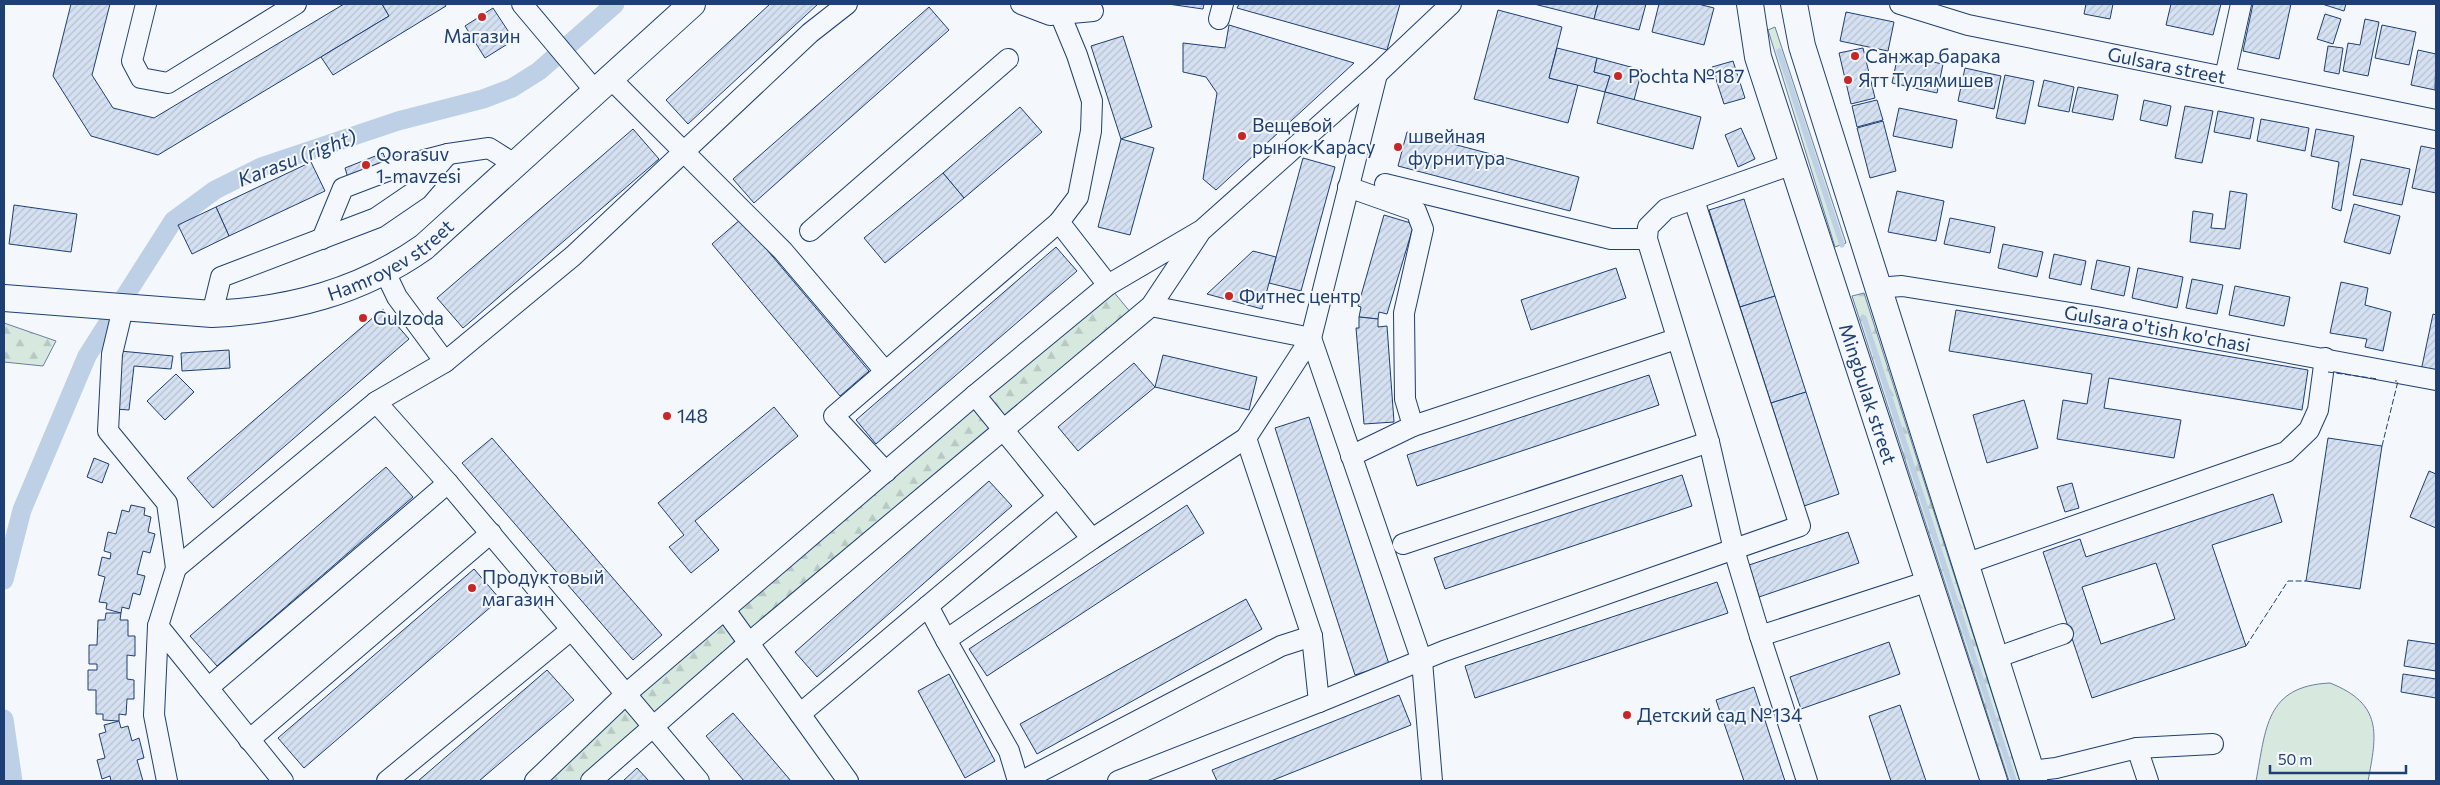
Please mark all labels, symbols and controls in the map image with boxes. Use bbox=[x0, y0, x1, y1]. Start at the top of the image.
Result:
marker: Магазин bbox=[476, 11, 488, 23]
place label: Магазин bbox=[444, 24, 520, 47]
street label: Gulsara street bbox=[2106, 42, 2228, 88]
place label: Санжар барака bbox=[1865, 44, 2001, 67]
marker: Санжар барака bbox=[1849, 50, 1861, 62]
place label: Pochta №187 bbox=[1628, 64, 1744, 87]
place label: Ятт Тулямишев bbox=[1858, 68, 1994, 91]
marker: Pochta №187 bbox=[1612, 70, 1624, 82]
marker: Ятт Тулямишев bbox=[1842, 74, 1854, 86]
place label: Вещевой рынок Карасу bbox=[1252, 113, 1376, 158]
water label: Karasu (right) bbox=[234, 123, 360, 191]
place label: швейная фурнитура bbox=[1408, 124, 1505, 169]
marker: Вещевой рынок Карасу bbox=[1236, 130, 1248, 142]
marker: швейная фурнитура bbox=[1392, 141, 1404, 153]
place label: Qorasuv 1-mavzesi bbox=[376, 142, 461, 187]
marker: Qorasuv 1-mavzesi bbox=[360, 159, 372, 171]
street label: Hamroyev street bbox=[324, 214, 458, 305]
place label: Фитнес центр bbox=[1239, 284, 1361, 307]
marker: Фитнес центр bbox=[1223, 290, 1235, 302]
street label: Gulsara o'tish ko'chasi bbox=[2063, 300, 2252, 356]
place label: Gulzoda bbox=[373, 306, 444, 329]
marker: Gulzoda bbox=[357, 312, 369, 324]
street label: Mingbulak street bbox=[1835, 321, 1902, 467]
place label: 148 bbox=[677, 404, 708, 427]
marker: 148 bbox=[661, 410, 673, 422]
place label: Продуктовый магазин bbox=[482, 565, 604, 610]
marker: Продуктовый магазин bbox=[466, 582, 478, 594]
place label: Детский сад №134 bbox=[1637, 703, 1802, 726]
marker: Детский сад №134 bbox=[1621, 709, 1633, 721]
scale bar bbox=[2270, 742, 2406, 774]
text: 50 m bbox=[2278, 750, 2312, 768]

